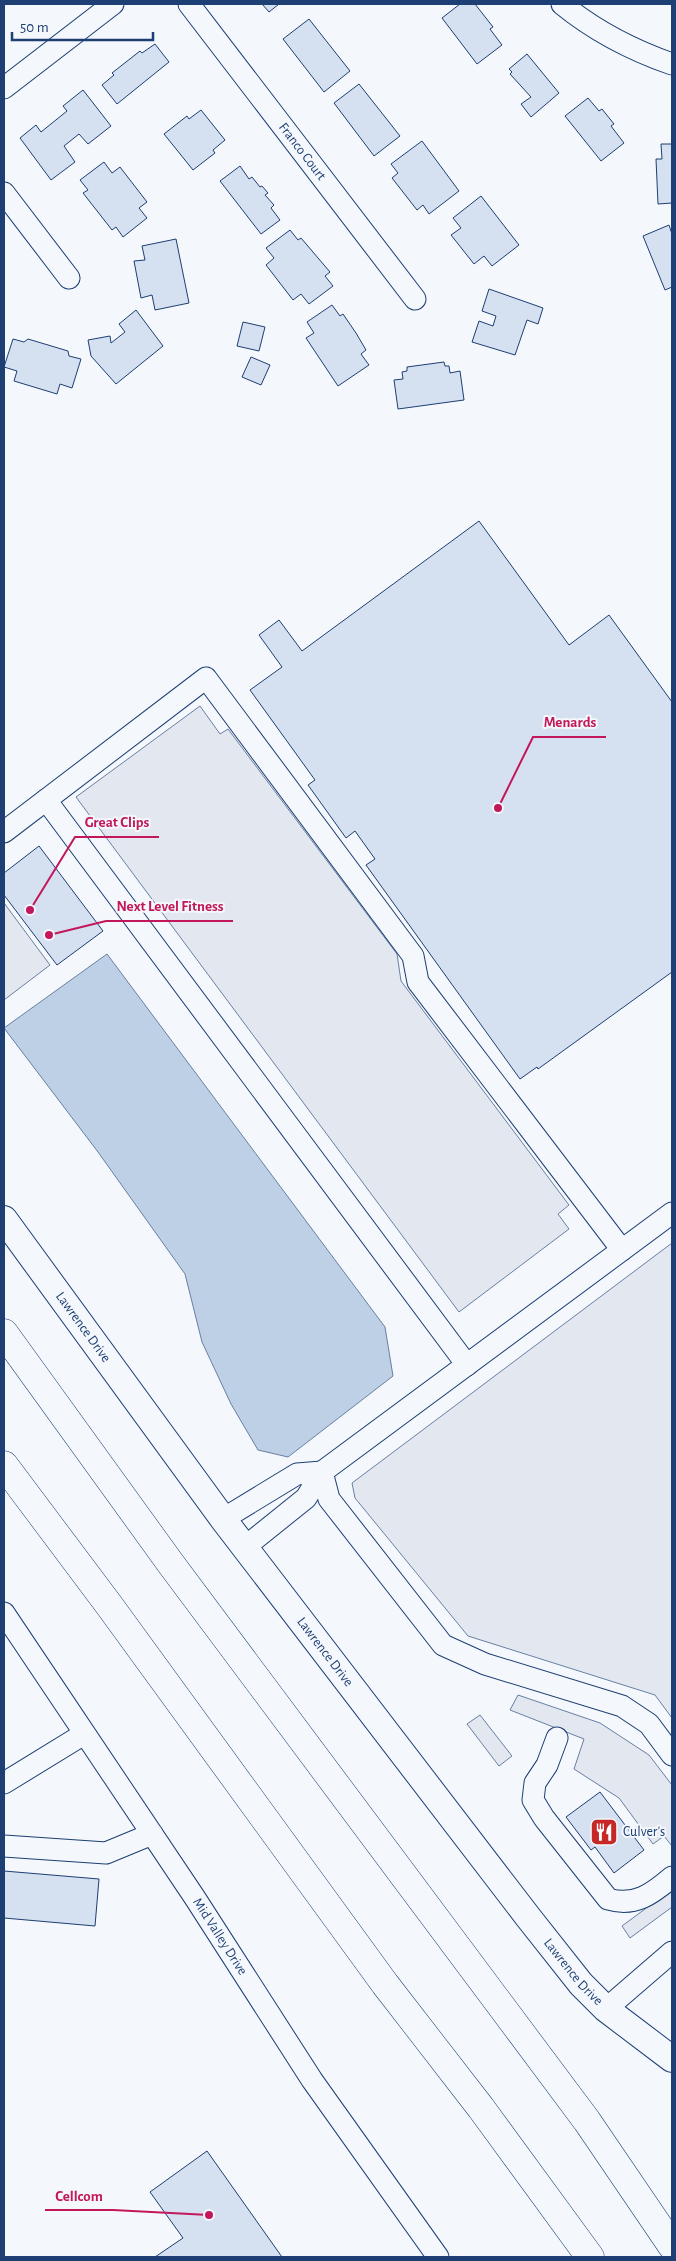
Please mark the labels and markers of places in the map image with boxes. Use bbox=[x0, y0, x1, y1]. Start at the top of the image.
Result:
callout: Menards bbox=[533, 707, 606, 737]
callout: Great Clips bbox=[75, 807, 159, 837]
callout: Next Level Fitness bbox=[106, 891, 233, 921]
restaurant icon: Culver's bbox=[589, 1817, 619, 1847]
place label: Culver's bbox=[623, 1825, 665, 1839]
callout: Cellcom bbox=[45, 2180, 113, 2210]

